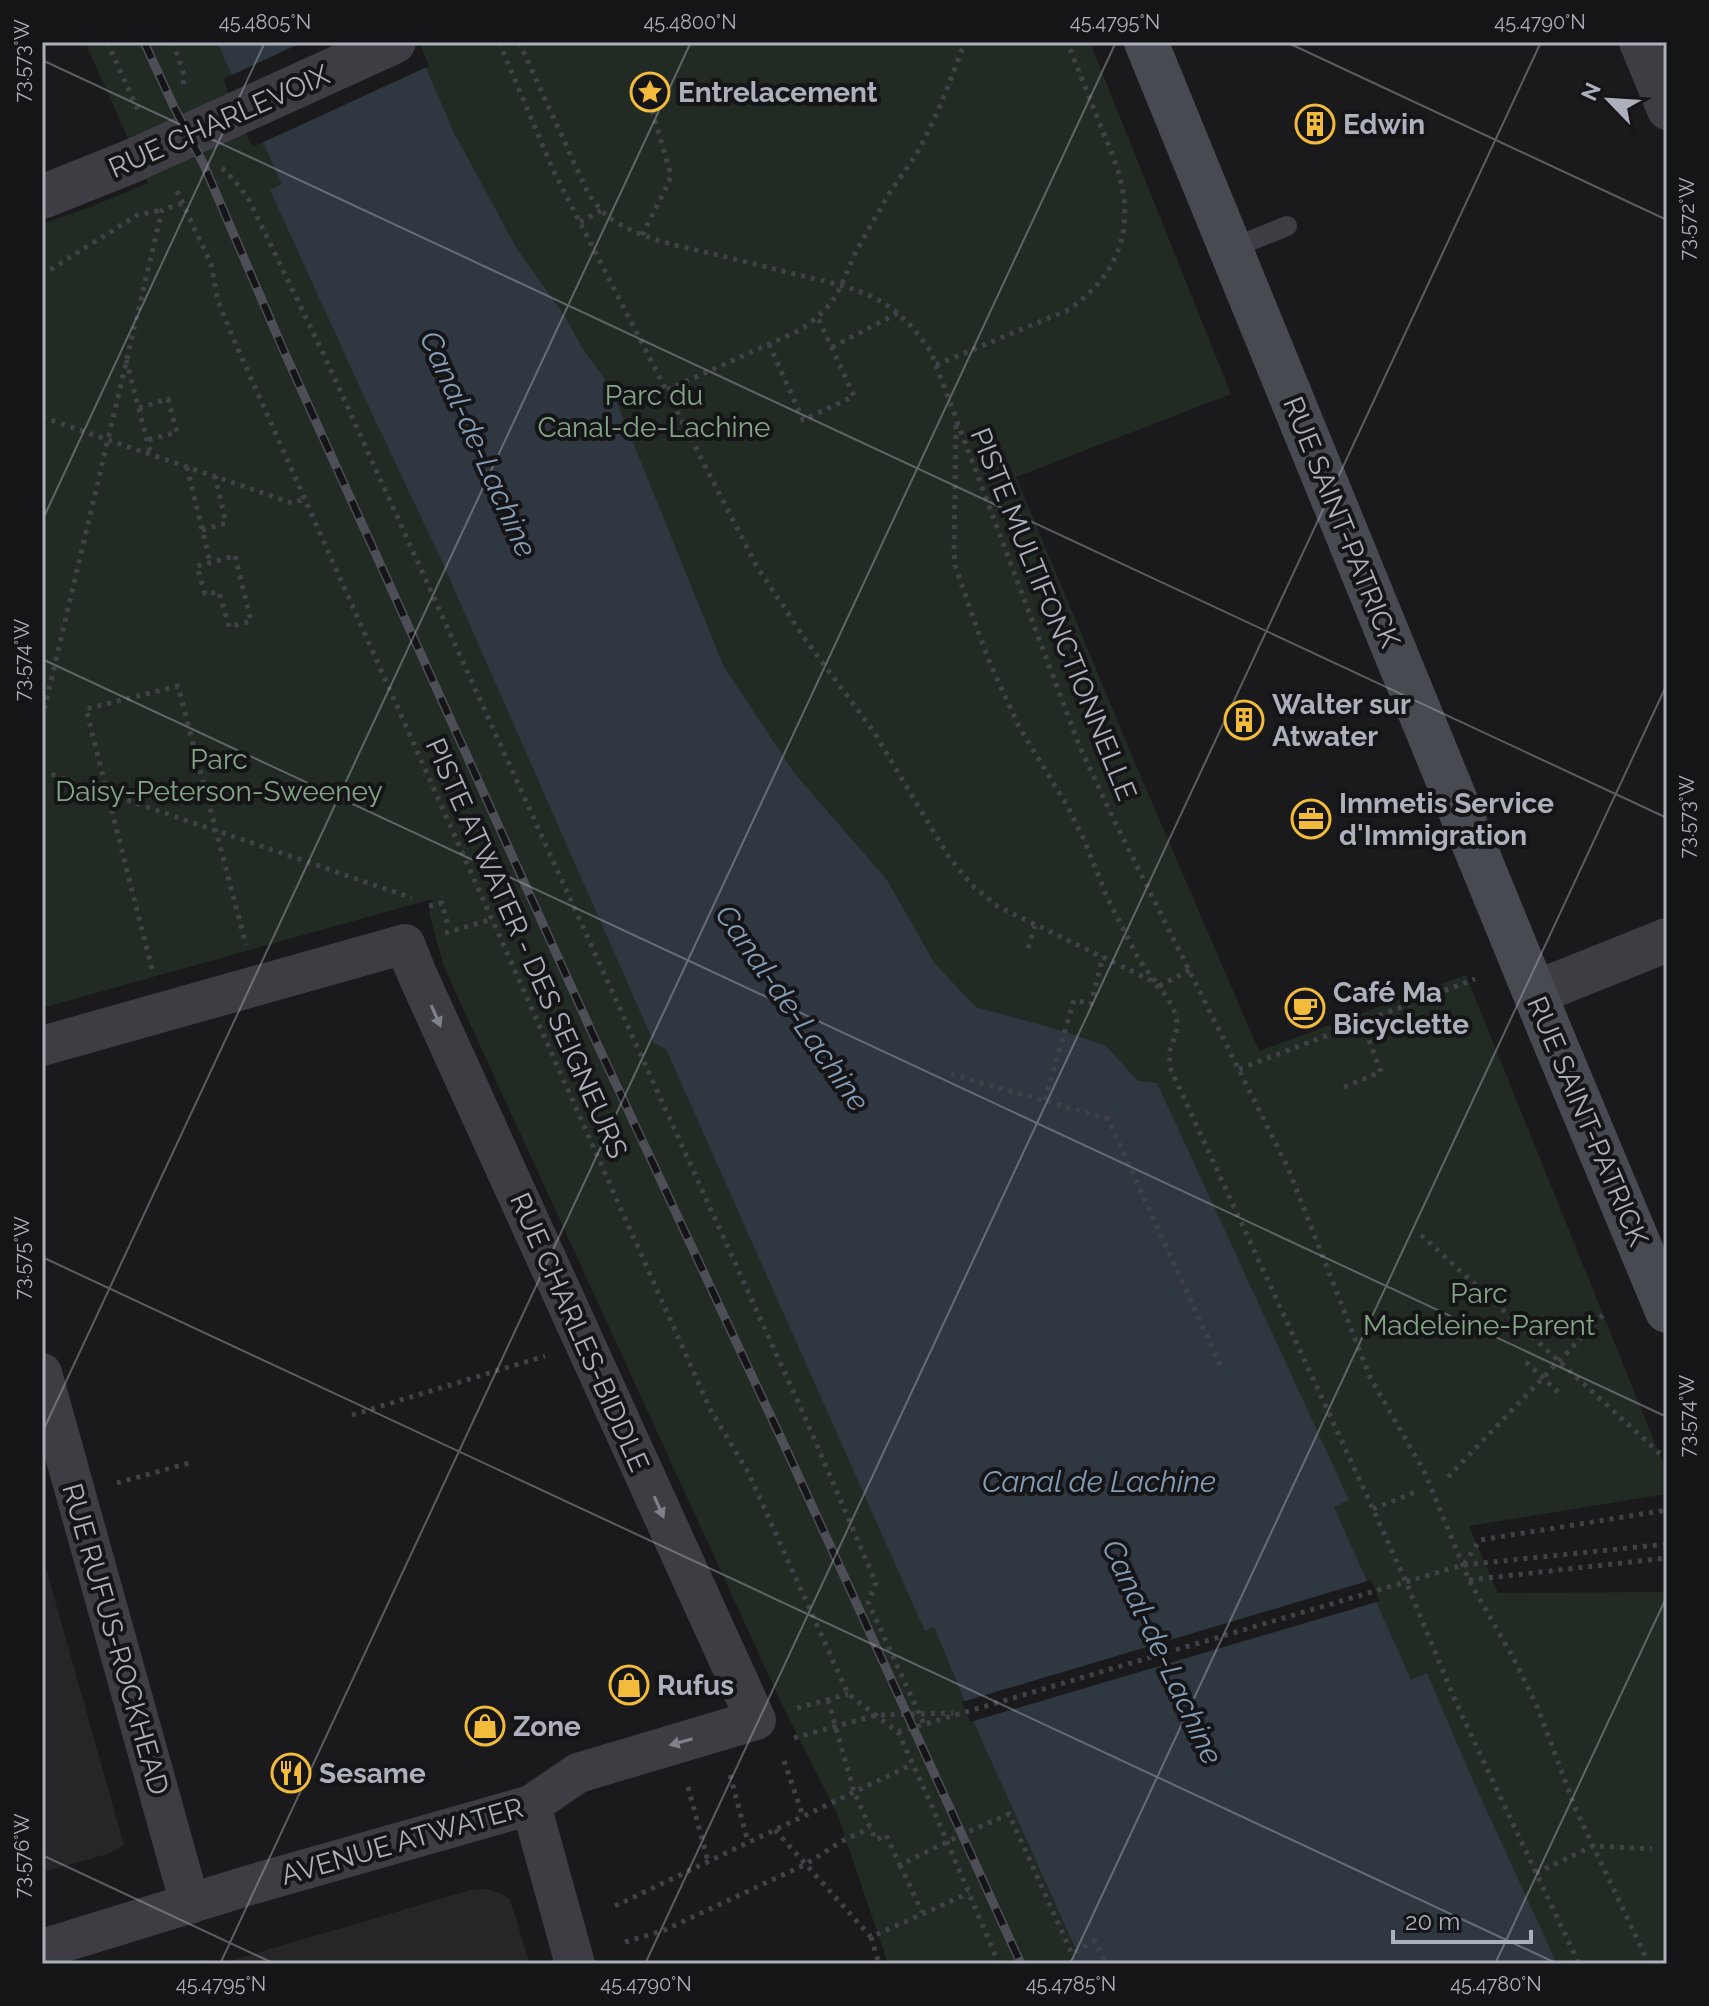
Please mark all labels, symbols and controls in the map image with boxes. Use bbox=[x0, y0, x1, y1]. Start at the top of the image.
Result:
text: 45.4805°N bbox=[219, 10, 311, 34]
text: 45.4800°N bbox=[643, 10, 737, 34]
text: 45.4795°N bbox=[1070, 10, 1160, 34]
text: 45.4790°N bbox=[1494, 10, 1586, 34]
text: 73.573°W bbox=[10, 19, 34, 103]
street label: RUE CHARLEVOIX bbox=[104, 58, 335, 185]
north arrow bbox=[1569, 60, 1649, 140]
place icon: Entrelacement bbox=[629, 71, 671, 113]
place label: Entrelacement bbox=[678, 76, 878, 109]
text: N bbox=[1576, 78, 1606, 105]
building icon: Edwin bbox=[1294, 103, 1336, 145]
place label: Edwin bbox=[1343, 108, 1425, 141]
text: 73.572°W bbox=[1675, 177, 1699, 261]
water label: Canal-de-Lachine bbox=[413, 325, 544, 562]
park label: Parc du Canal-de-Lachine bbox=[538, 379, 770, 444]
street label: RUE SAINT-PATRICK bbox=[1276, 392, 1407, 652]
street label: PISTE MULTIFONCTIONNELLE bbox=[964, 423, 1143, 805]
text: 73.574°W bbox=[10, 619, 34, 701]
place label: Walter sur Atwater bbox=[1272, 688, 1411, 753]
building icon: Walter sur Atwater bbox=[1223, 699, 1265, 741]
street label: PISTE ATWATER - DES SEIGNEURS bbox=[419, 733, 634, 1163]
park label: Parc Daisy-Peterson-Sweeney bbox=[55, 743, 383, 808]
text: 73.573°W bbox=[1675, 775, 1699, 859]
place label: Immetis Service d'Immigration bbox=[1339, 787, 1554, 852]
office icon: Immetis Service d'Immigration bbox=[1290, 798, 1332, 840]
water label: Canal-de-Lachine bbox=[708, 898, 877, 1118]
place label: Café Ma Bicyclette bbox=[1333, 976, 1469, 1041]
cafe icon: Café Ma Bicyclette bbox=[1284, 987, 1326, 1029]
street label: RUE SAINT-PATRICK bbox=[1520, 992, 1655, 1251]
one-way arrow bbox=[429, 1004, 442, 1027]
street label: RUE CHARLES-BIDDLE bbox=[503, 1188, 656, 1477]
text: 73.575°W bbox=[10, 1216, 34, 1300]
park label: Parc Madeleine-Parent bbox=[1363, 1277, 1596, 1342]
text: 73.574°W bbox=[1675, 1375, 1699, 1457]
water label: Canal de Lachine bbox=[982, 1464, 1216, 1499]
street label: RUE RUFUS-ROCKHEAD bbox=[55, 1479, 176, 1799]
one-way arrow bbox=[653, 1495, 666, 1519]
water label: Canal-de-Lachine bbox=[1095, 1534, 1230, 1770]
shop icon: Rufus bbox=[608, 1664, 650, 1706]
place label: Rufus bbox=[657, 1669, 734, 1702]
shop icon: Zone bbox=[464, 1705, 506, 1747]
place label: Zone bbox=[513, 1710, 581, 1743]
one-way arrow bbox=[669, 1736, 694, 1748]
restaurant icon: Sesame bbox=[270, 1752, 312, 1794]
place label: Sesame bbox=[319, 1757, 426, 1790]
street label: AVENUE ATWATER bbox=[277, 1791, 527, 1892]
text: 73.576°W bbox=[10, 1813, 34, 1899]
scale bar bbox=[1393, 1894, 1531, 1944]
text: 20 m bbox=[1405, 1907, 1460, 1936]
text: 45.4795°N bbox=[176, 1972, 266, 1996]
text: 45.4790°N bbox=[600, 1972, 692, 1996]
text: 45.4785°N bbox=[1026, 1972, 1116, 1996]
text: 45.4780°N bbox=[1450, 1972, 1542, 1996]

